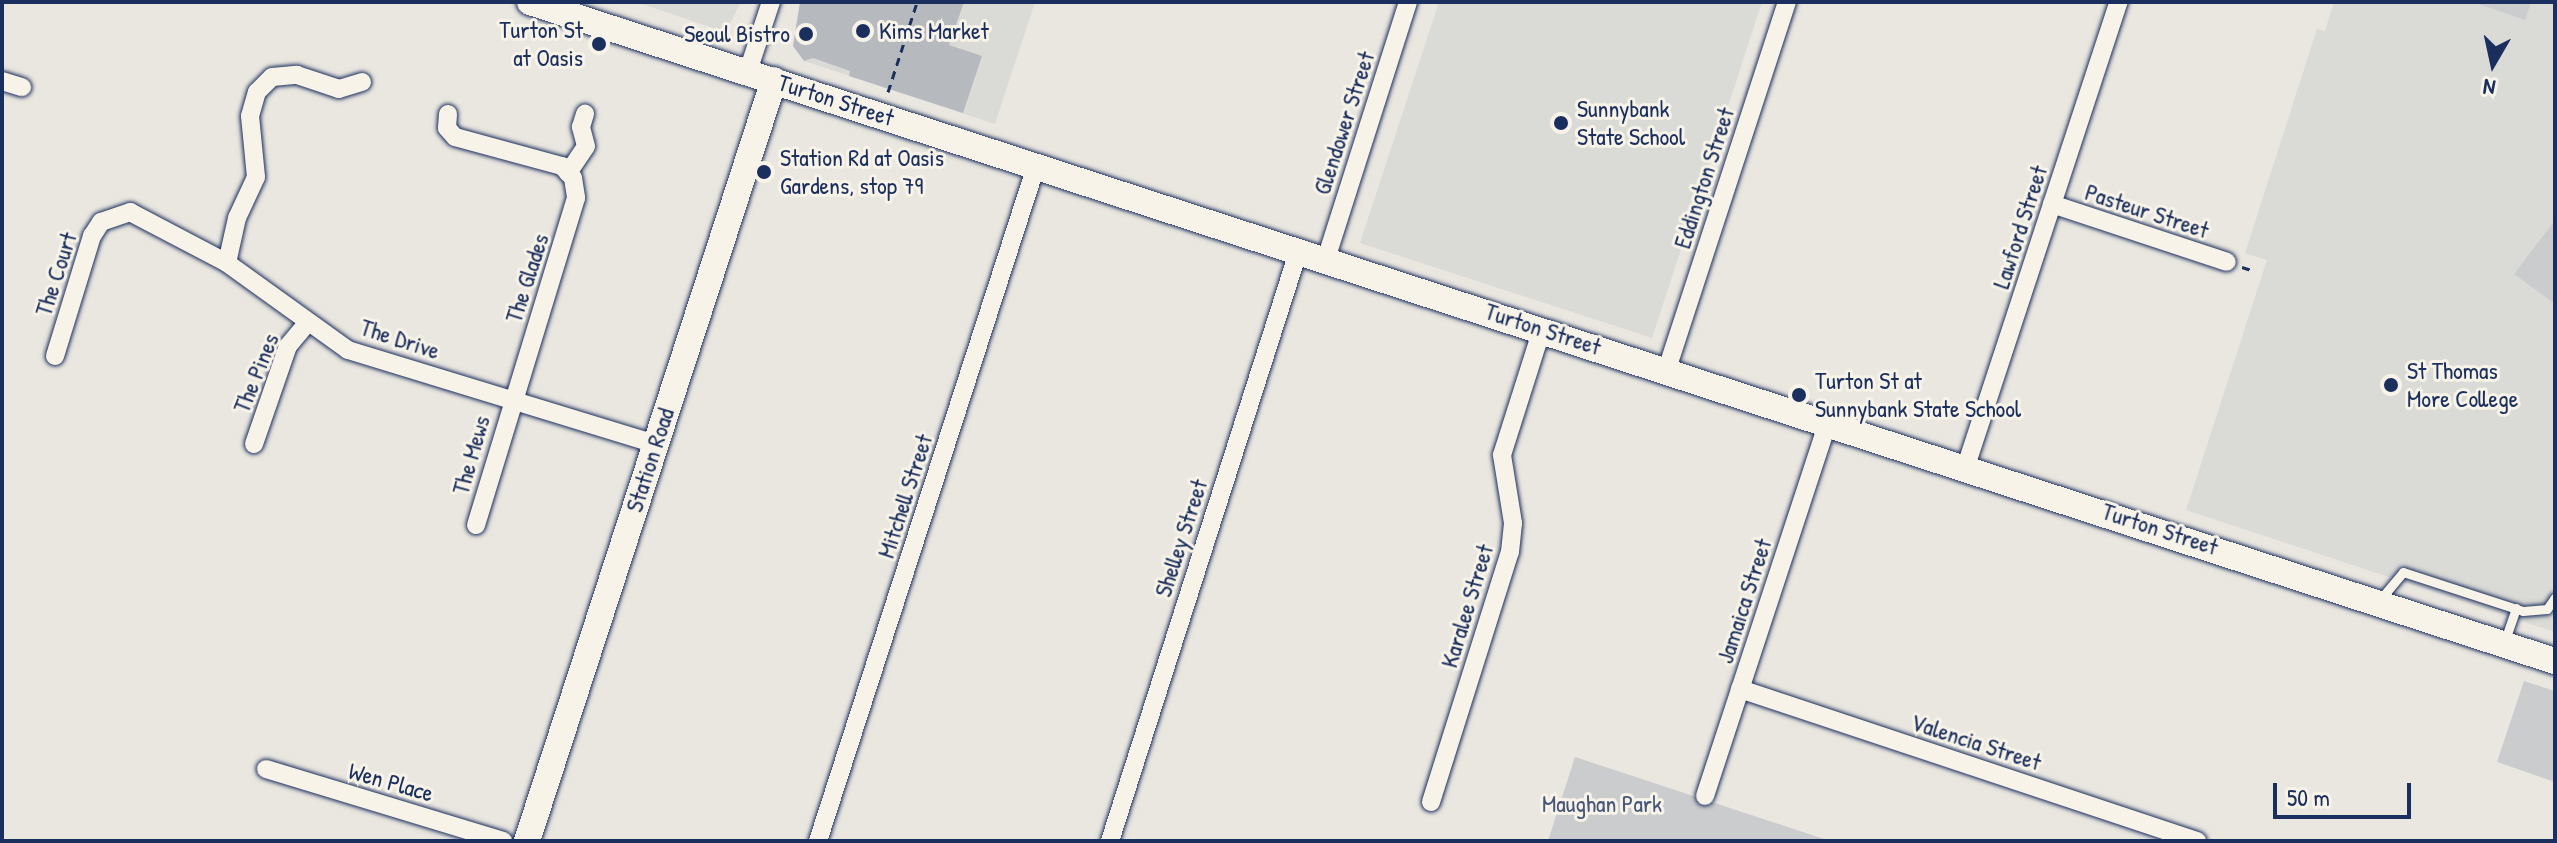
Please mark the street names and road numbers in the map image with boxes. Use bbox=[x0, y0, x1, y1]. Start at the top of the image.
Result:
street label: Glendower Street bbox=[1307, 48, 1381, 198]
street label: Turton Street bbox=[774, 68, 898, 132]
street label: Eddington Street bbox=[1668, 104, 1740, 252]
street label: Lawford Street bbox=[1987, 162, 2053, 292]
street label: Pasteur Street bbox=[2082, 177, 2212, 245]
street label: The Court bbox=[29, 229, 83, 319]
street label: The Glades bbox=[499, 230, 555, 326]
street label: Turton Street bbox=[1481, 297, 1605, 361]
street label: The Drive bbox=[357, 313, 443, 365]
street label: The Pines bbox=[227, 329, 285, 417]
street label: Station Road bbox=[620, 404, 680, 516]
street label: The Mews bbox=[446, 412, 496, 498]
street label: Mitchell Street bbox=[871, 430, 939, 562]
street label: Shelley Street bbox=[1148, 475, 1214, 601]
street label: Turton Street bbox=[2098, 497, 2222, 561]
street label: Jamaica Street bbox=[1710, 535, 1778, 667]
street label: Karalee Street bbox=[1435, 541, 1499, 671]
street label: Valencia Street bbox=[1907, 707, 2045, 777]
street label: Wen Place bbox=[345, 756, 437, 808]

